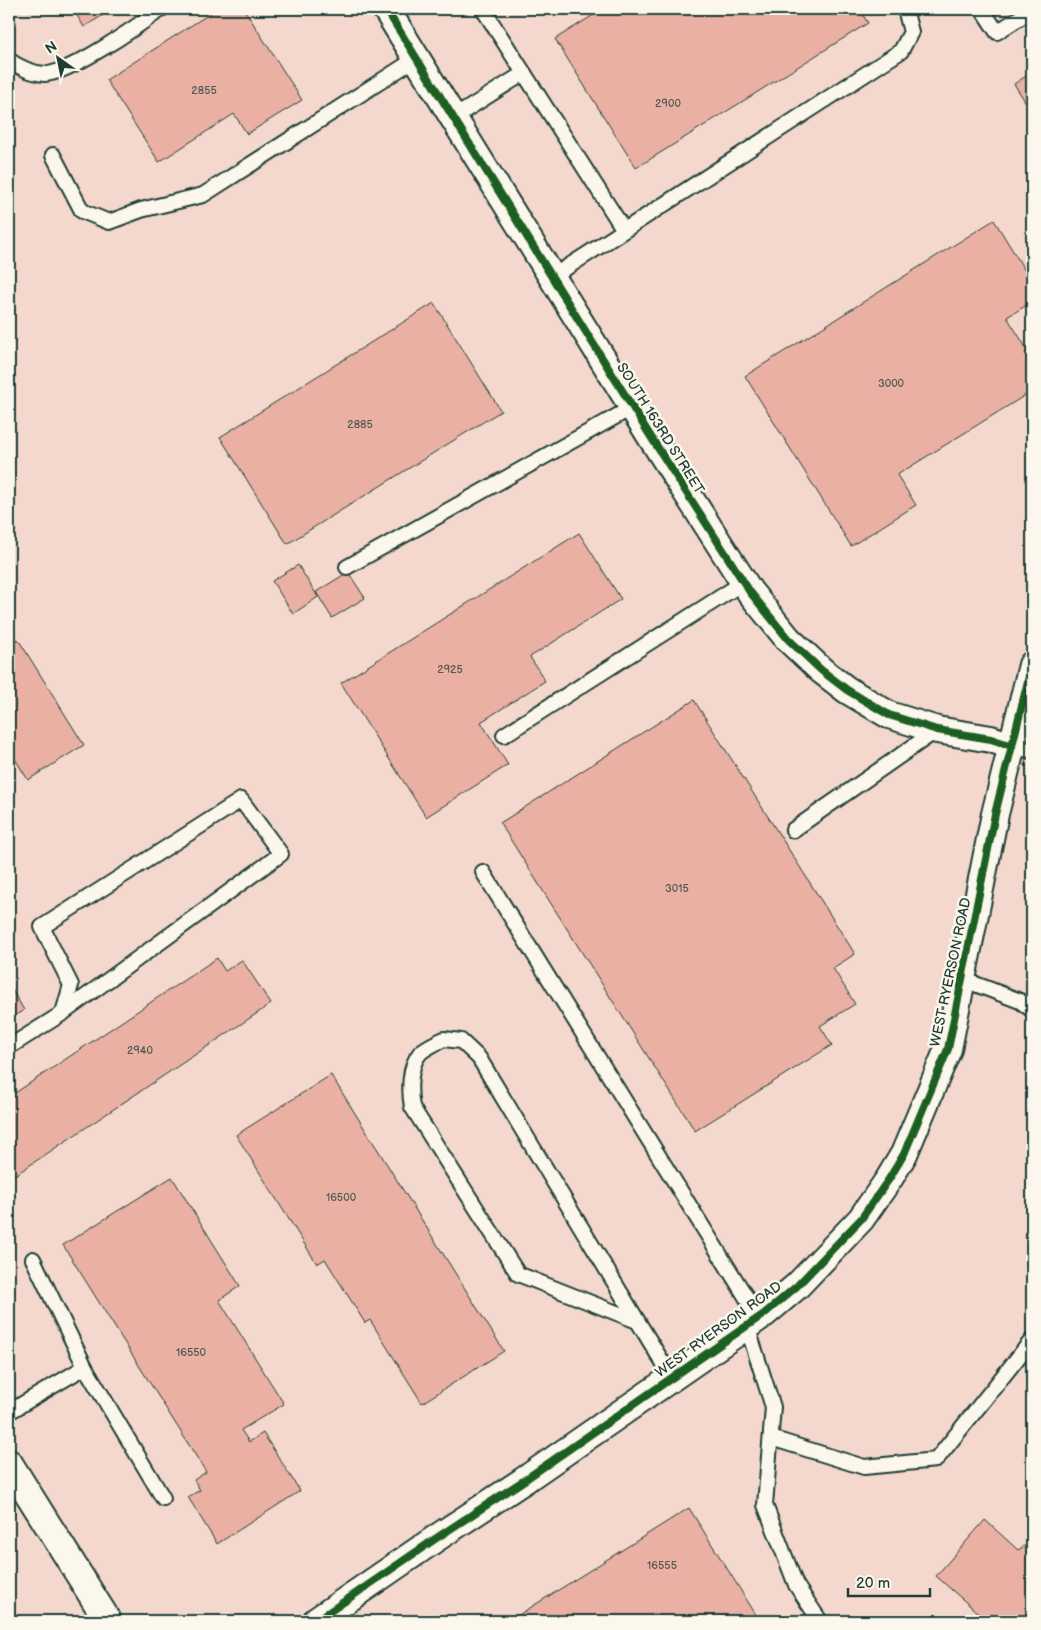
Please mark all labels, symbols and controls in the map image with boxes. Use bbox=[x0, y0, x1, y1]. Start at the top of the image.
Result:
north arrow bbox=[32, 32, 82, 82]
text: N bbox=[42, 38, 60, 58]
house number: 2855 bbox=[191, 84, 217, 97]
house number: 2900 bbox=[655, 97, 681, 110]
street label: SOUTH 163RD STREET bbox=[613, 360, 708, 498]
house number: 3000 bbox=[878, 377, 905, 390]
house number: 2885 bbox=[347, 418, 373, 431]
house number: 2925 bbox=[437, 663, 463, 676]
house number: 3015 bbox=[665, 882, 689, 895]
street label: WEST RYERSON ROAD bbox=[926, 896, 975, 1048]
house number: 2940 bbox=[127, 1044, 154, 1057]
house number: 16500 bbox=[326, 1191, 357, 1204]
street label: WEST RYERSON ROAD bbox=[652, 1278, 785, 1381]
house number: 16550 bbox=[176, 1346, 207, 1359]
house number: 16555 bbox=[647, 1559, 677, 1572]
scale bar bbox=[848, 1565, 931, 1597]
text: 20 m bbox=[856, 1574, 890, 1593]

